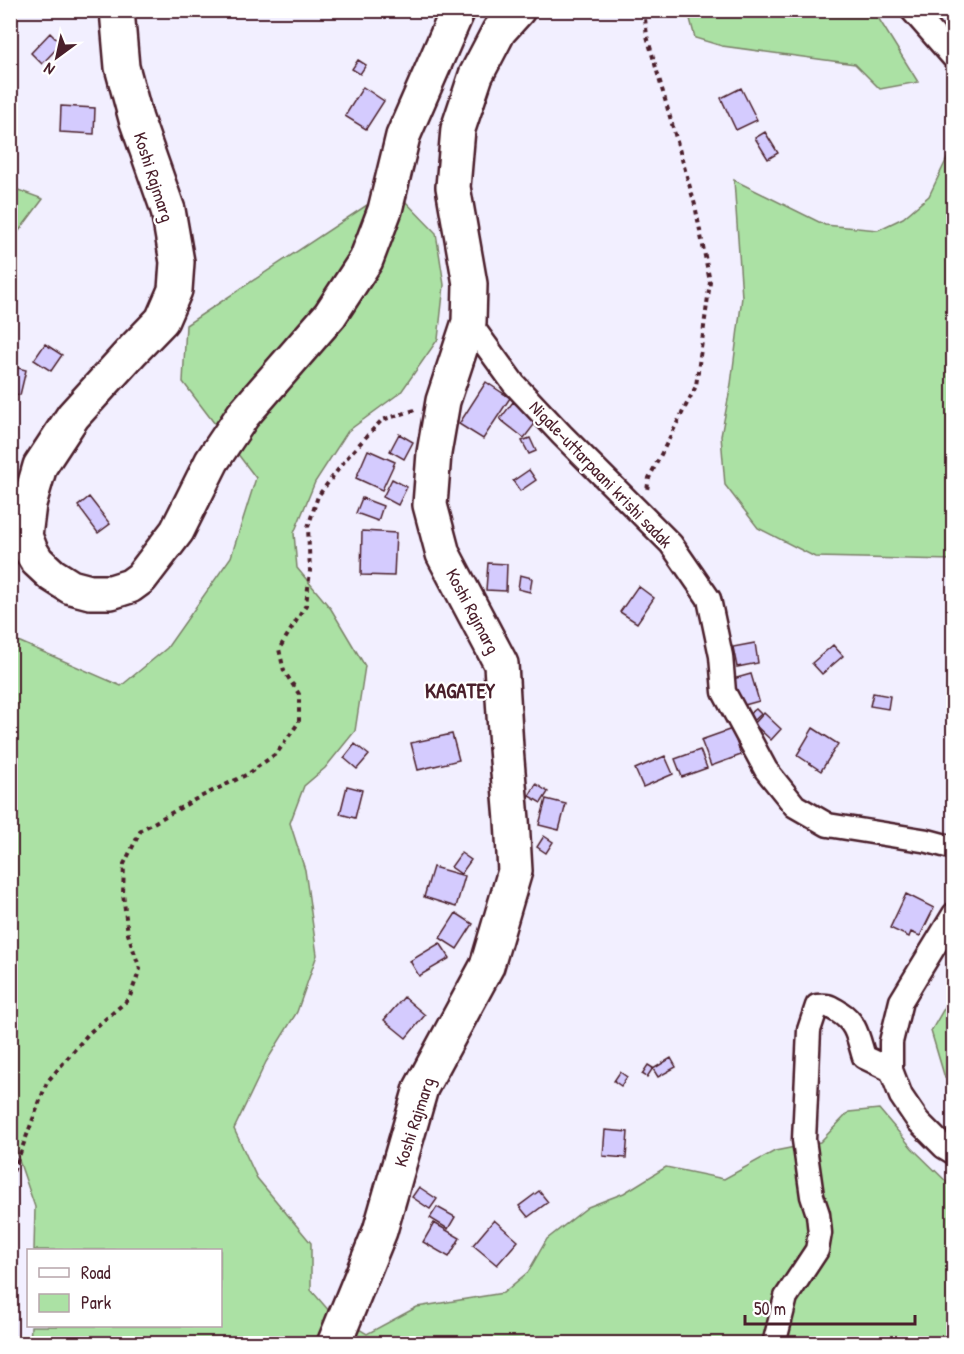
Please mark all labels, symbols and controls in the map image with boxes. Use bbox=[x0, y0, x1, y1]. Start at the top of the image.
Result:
north arrow bbox=[27, 27, 87, 87]
text: N bbox=[39, 58, 58, 81]
street label: Koshi Rajmarg bbox=[128, 129, 180, 225]
street label: Nigale-uttarpaani krishi sadak bbox=[524, 395, 679, 554]
street label: Koshi Rajmarg bbox=[440, 564, 506, 658]
district label: KAGATEY bbox=[425, 676, 496, 705]
street label: Koshi Rajmarg bbox=[388, 1074, 440, 1170]
legend bbox=[27, 1249, 222, 1327]
text: Road bbox=[81, 1260, 111, 1285]
scale bar bbox=[745, 1288, 914, 1326]
text: Park bbox=[81, 1290, 112, 1315]
text: 50 m bbox=[754, 1296, 786, 1321]

